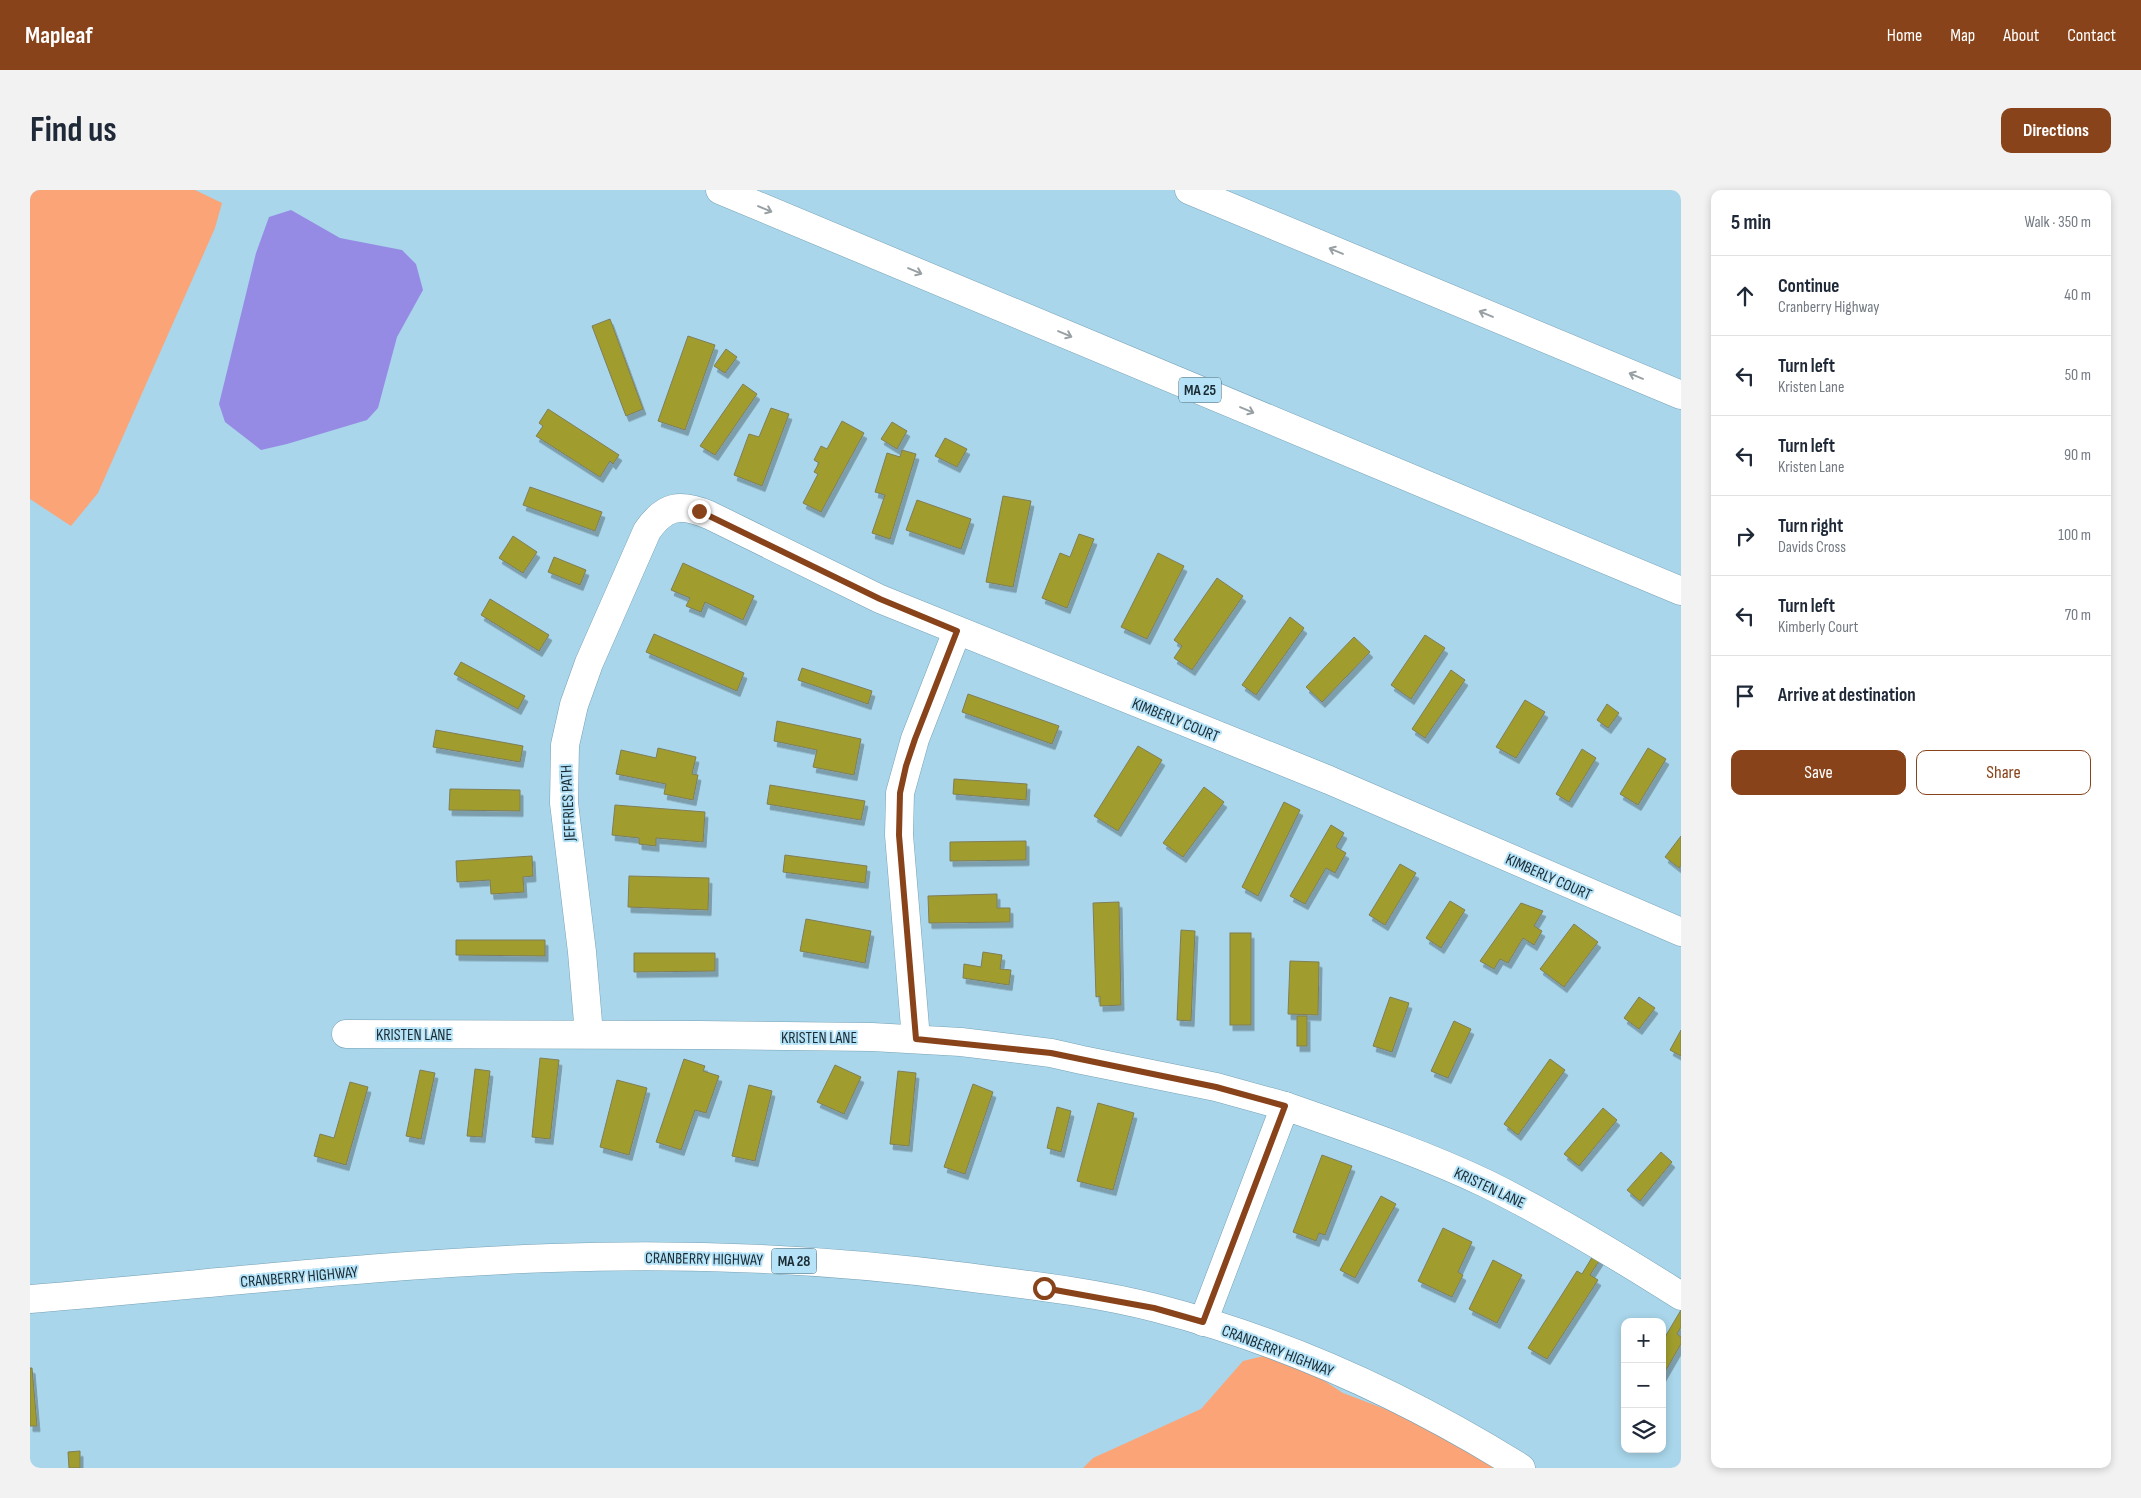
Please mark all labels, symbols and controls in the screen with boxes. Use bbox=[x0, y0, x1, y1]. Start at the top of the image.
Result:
text: Mapleaf bbox=[25, 21, 93, 50]
text: Home bbox=[1887, 25, 1922, 46]
text: Map bbox=[1950, 25, 1975, 46]
text: About bbox=[2003, 25, 2039, 46]
text: Contact bbox=[2067, 25, 2116, 46]
button: Directions bbox=[2001, 108, 2111, 153]
text: Find us bbox=[30, 109, 117, 152]
one-way arrow bbox=[757, 204, 772, 214]
text: 5 min bbox=[1731, 210, 1771, 235]
text: Walk · 350 m bbox=[2024, 213, 2091, 232]
one-way arrow bbox=[1329, 246, 1344, 256]
one-way arrow bbox=[907, 267, 922, 277]
text: Continue bbox=[1778, 275, 1839, 298]
icon: ahead bbox=[1731, 282, 1759, 310]
text: 40 m bbox=[2064, 286, 2091, 305]
text: Cranberry Highway bbox=[1778, 298, 1879, 317]
one-way arrow bbox=[1479, 308, 1494, 318]
one-way arrow bbox=[1057, 330, 1072, 339]
text: Turn left bbox=[1778, 355, 1835, 378]
icon: left bbox=[1731, 362, 1759, 390]
text: 50 m bbox=[2065, 366, 2091, 385]
one-way arrow bbox=[1629, 371, 1644, 381]
road number: MA 25 bbox=[1179, 378, 1221, 402]
text: Kristen Lane bbox=[1778, 378, 1844, 397]
one-way arrow bbox=[1239, 406, 1254, 415]
text: Turn left bbox=[1778, 435, 1835, 458]
icon: left bbox=[1731, 442, 1759, 470]
text: 90 m bbox=[2064, 446, 2091, 465]
text: Kristen Lane bbox=[1778, 458, 1844, 477]
route end bbox=[688, 500, 711, 523]
text: Turn right bbox=[1778, 515, 1843, 538]
icon: right bbox=[1731, 522, 1759, 550]
text: 100 m bbox=[2058, 526, 2091, 545]
text: Davids Cross bbox=[1778, 538, 1846, 557]
text: Turn left bbox=[1778, 595, 1835, 618]
icon: left bbox=[1731, 602, 1759, 630]
text: 70 m bbox=[2065, 606, 2091, 625]
text: Kimberly Court bbox=[1778, 618, 1859, 637]
icon: arrive bbox=[1731, 682, 1759, 710]
text: Arrive at destination bbox=[1778, 684, 1916, 707]
street label: KIMBERLY COURT bbox=[1129, 694, 1222, 747]
button: Save bbox=[1731, 750, 1906, 795]
button: Share bbox=[1916, 750, 2091, 795]
street label: JEFFRIES PATH bbox=[557, 764, 580, 843]
street label: KIMBERLY COURT bbox=[1502, 850, 1595, 905]
street label: KRISTEN LANE bbox=[376, 1026, 452, 1045]
street label: KRISTEN LANE bbox=[781, 1029, 857, 1048]
street label: KRISTEN LANE bbox=[1451, 1164, 1528, 1213]
road number: MA 28 bbox=[772, 1248, 816, 1274]
street label: CRANBERRY HIGHWAY bbox=[645, 1249, 763, 1270]
street label: CRANBERRY HIGHWAY bbox=[240, 1263, 359, 1292]
route start bbox=[1033, 1277, 1056, 1300]
map controls bbox=[1621, 1318, 1666, 1453]
button: + bbox=[1621, 1318, 1666, 1363]
street label: CRANBERRY HIGHWAY bbox=[1219, 1321, 1336, 1382]
button: − bbox=[1621, 1363, 1666, 1408]
button: layers bbox=[1621, 1408, 1666, 1453]

